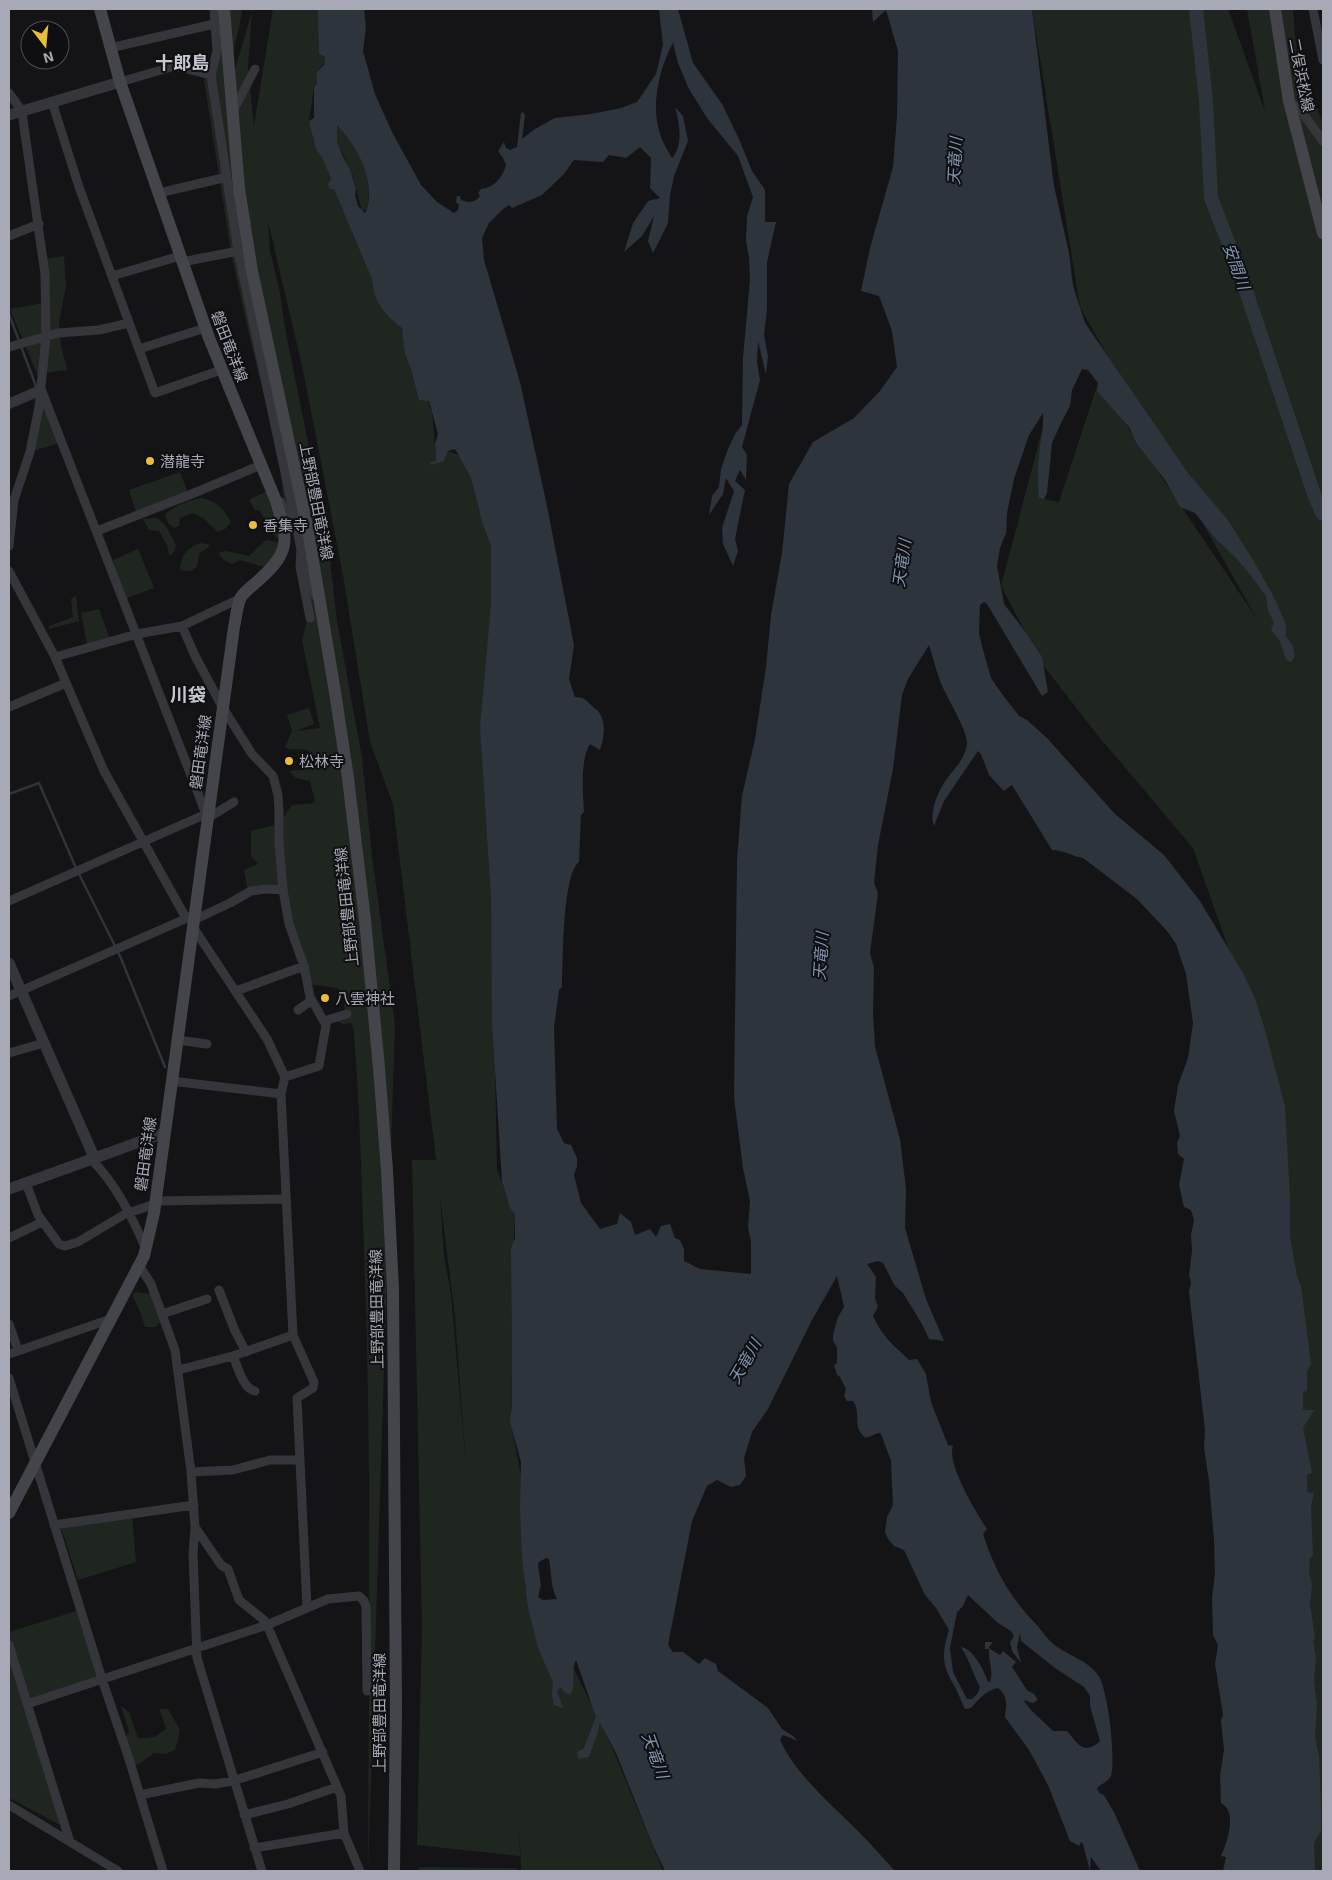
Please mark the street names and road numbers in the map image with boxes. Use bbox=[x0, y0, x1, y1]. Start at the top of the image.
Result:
street label: 二俣浜松線 bbox=[1286, 36, 1318, 114]
street label: 磐田竜洋線 bbox=[208, 308, 252, 384]
street label: 上野部豊田竜洋線 bbox=[297, 440, 337, 562]
street label: 磐田竜洋線 bbox=[186, 714, 214, 790]
street label: 上野部豊田竜洋線 bbox=[331, 846, 361, 968]
street label: 磐田竜洋線 bbox=[131, 1116, 159, 1192]
street label: 上野部豊田竜洋線 bbox=[366, 1249, 386, 1369]
street label: 上野部豊田竜洋線 bbox=[370, 1653, 388, 1773]

